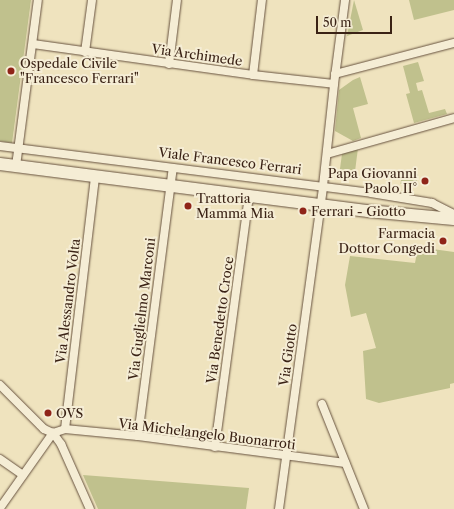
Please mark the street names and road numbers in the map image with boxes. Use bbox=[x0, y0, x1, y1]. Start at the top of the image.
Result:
street label: Via Archimede bbox=[150, 41, 244, 69]
street label: Viale Francesco Ferrari bbox=[158, 144, 302, 178]
street label: Via Alessandro Volta bbox=[53, 237, 83, 365]
street label: Via Guglielmo Marconi bbox=[126, 237, 158, 381]
street label: Via Benedetto Croce bbox=[203, 255, 237, 385]
street label: Via Giotto bbox=[276, 323, 300, 387]
street label: Via Michelangelo Buonarroti bbox=[117, 415, 297, 453]

